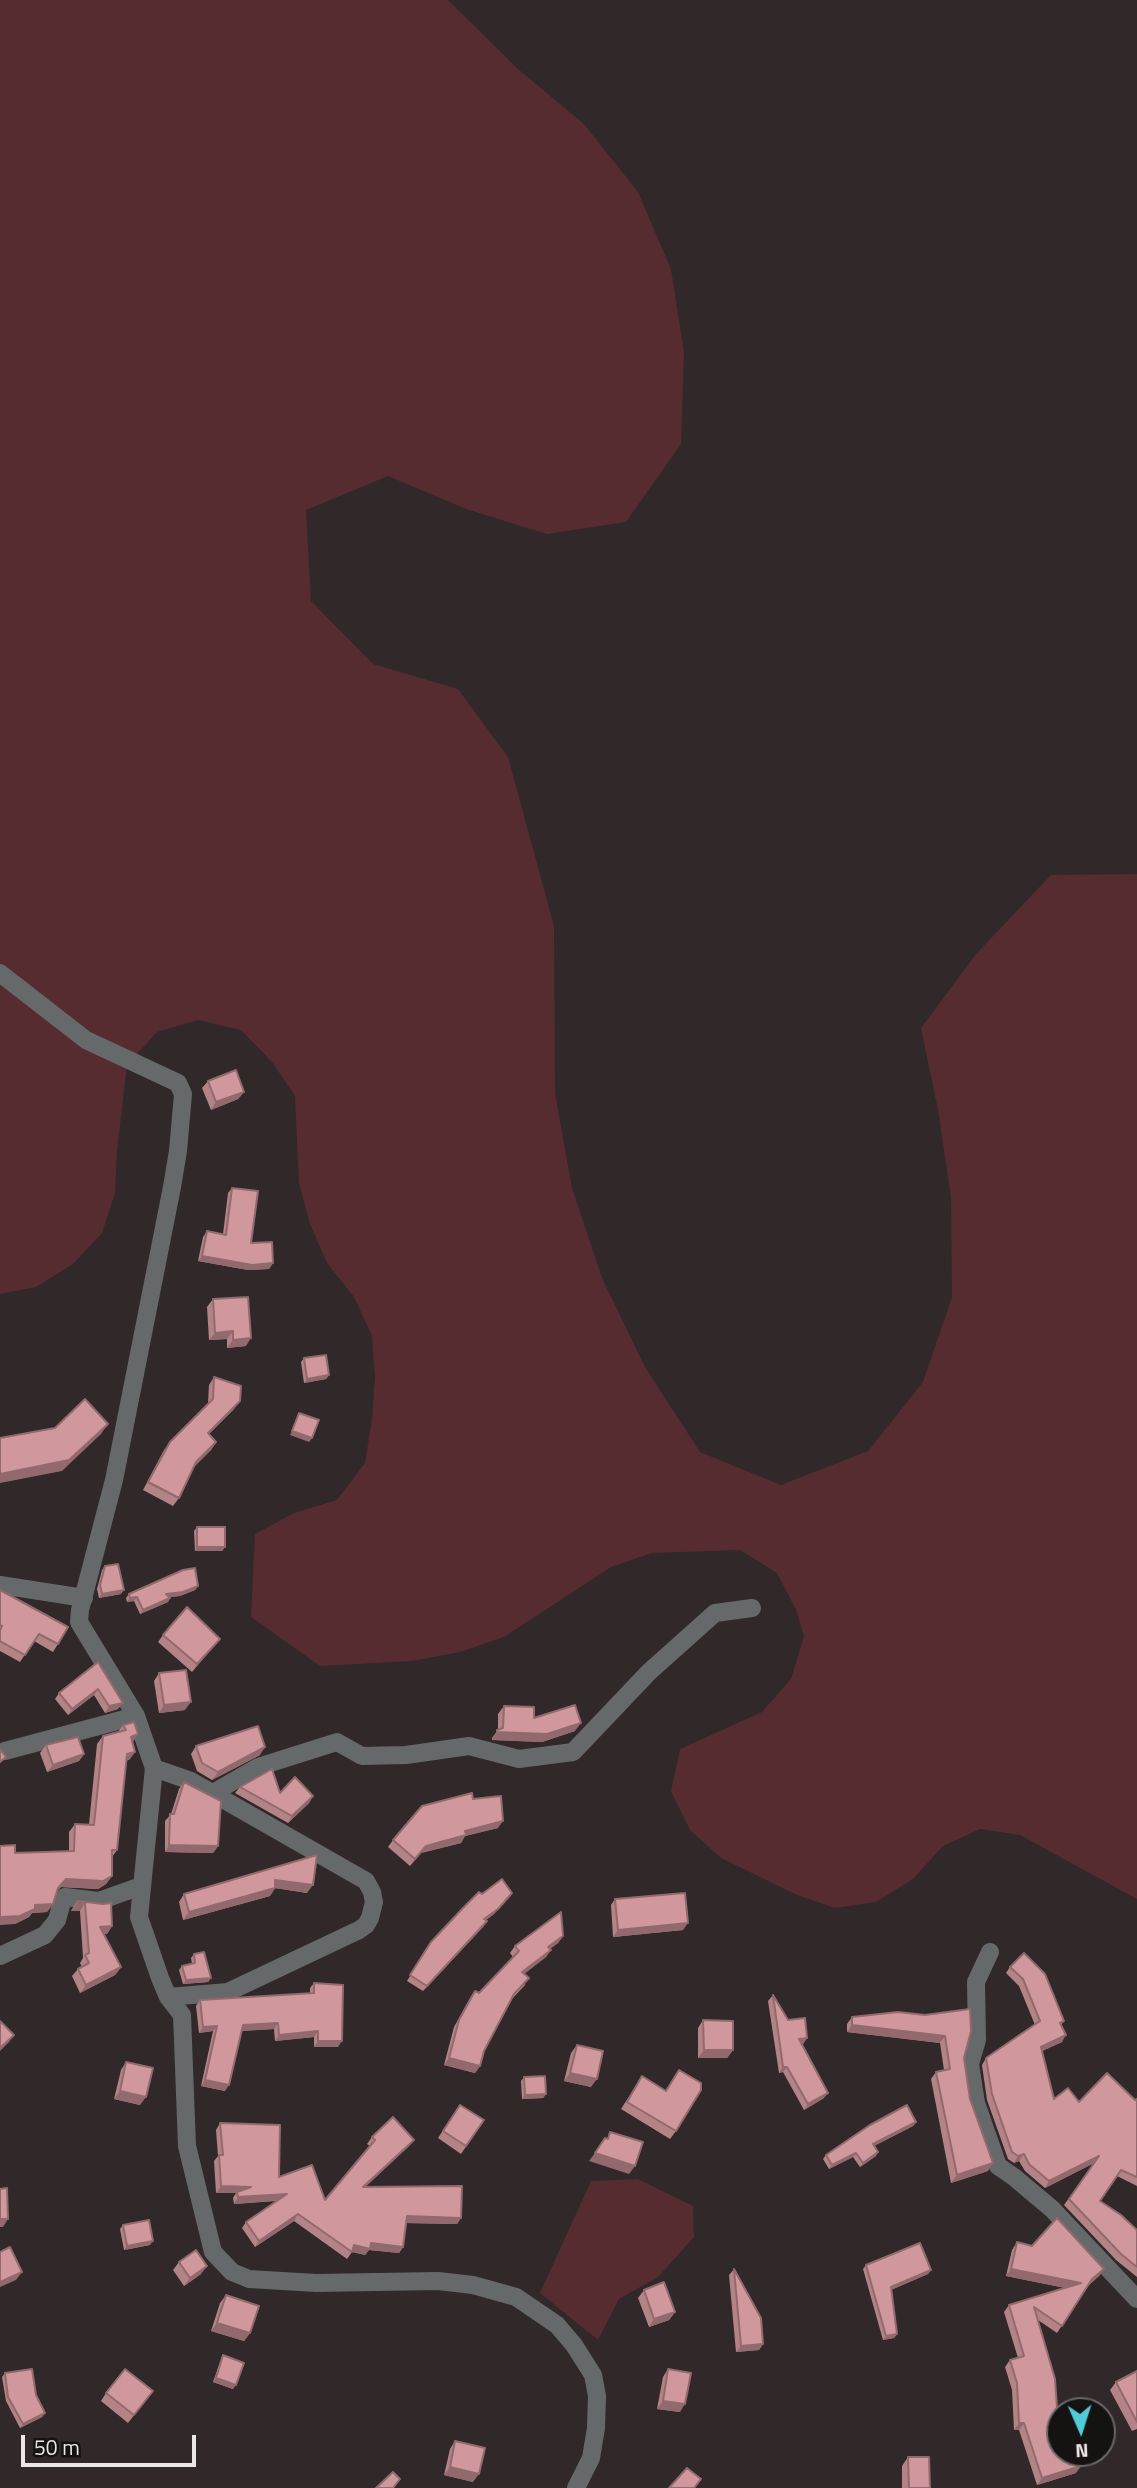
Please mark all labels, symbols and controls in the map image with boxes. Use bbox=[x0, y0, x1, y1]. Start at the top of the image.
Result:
north arrow bbox=[1046, 2397, 1116, 2467]
scale bar bbox=[24, 2422, 200, 2466]
text: 50 m bbox=[34, 2431, 80, 2463]
text: N bbox=[1075, 2437, 1089, 2466]

